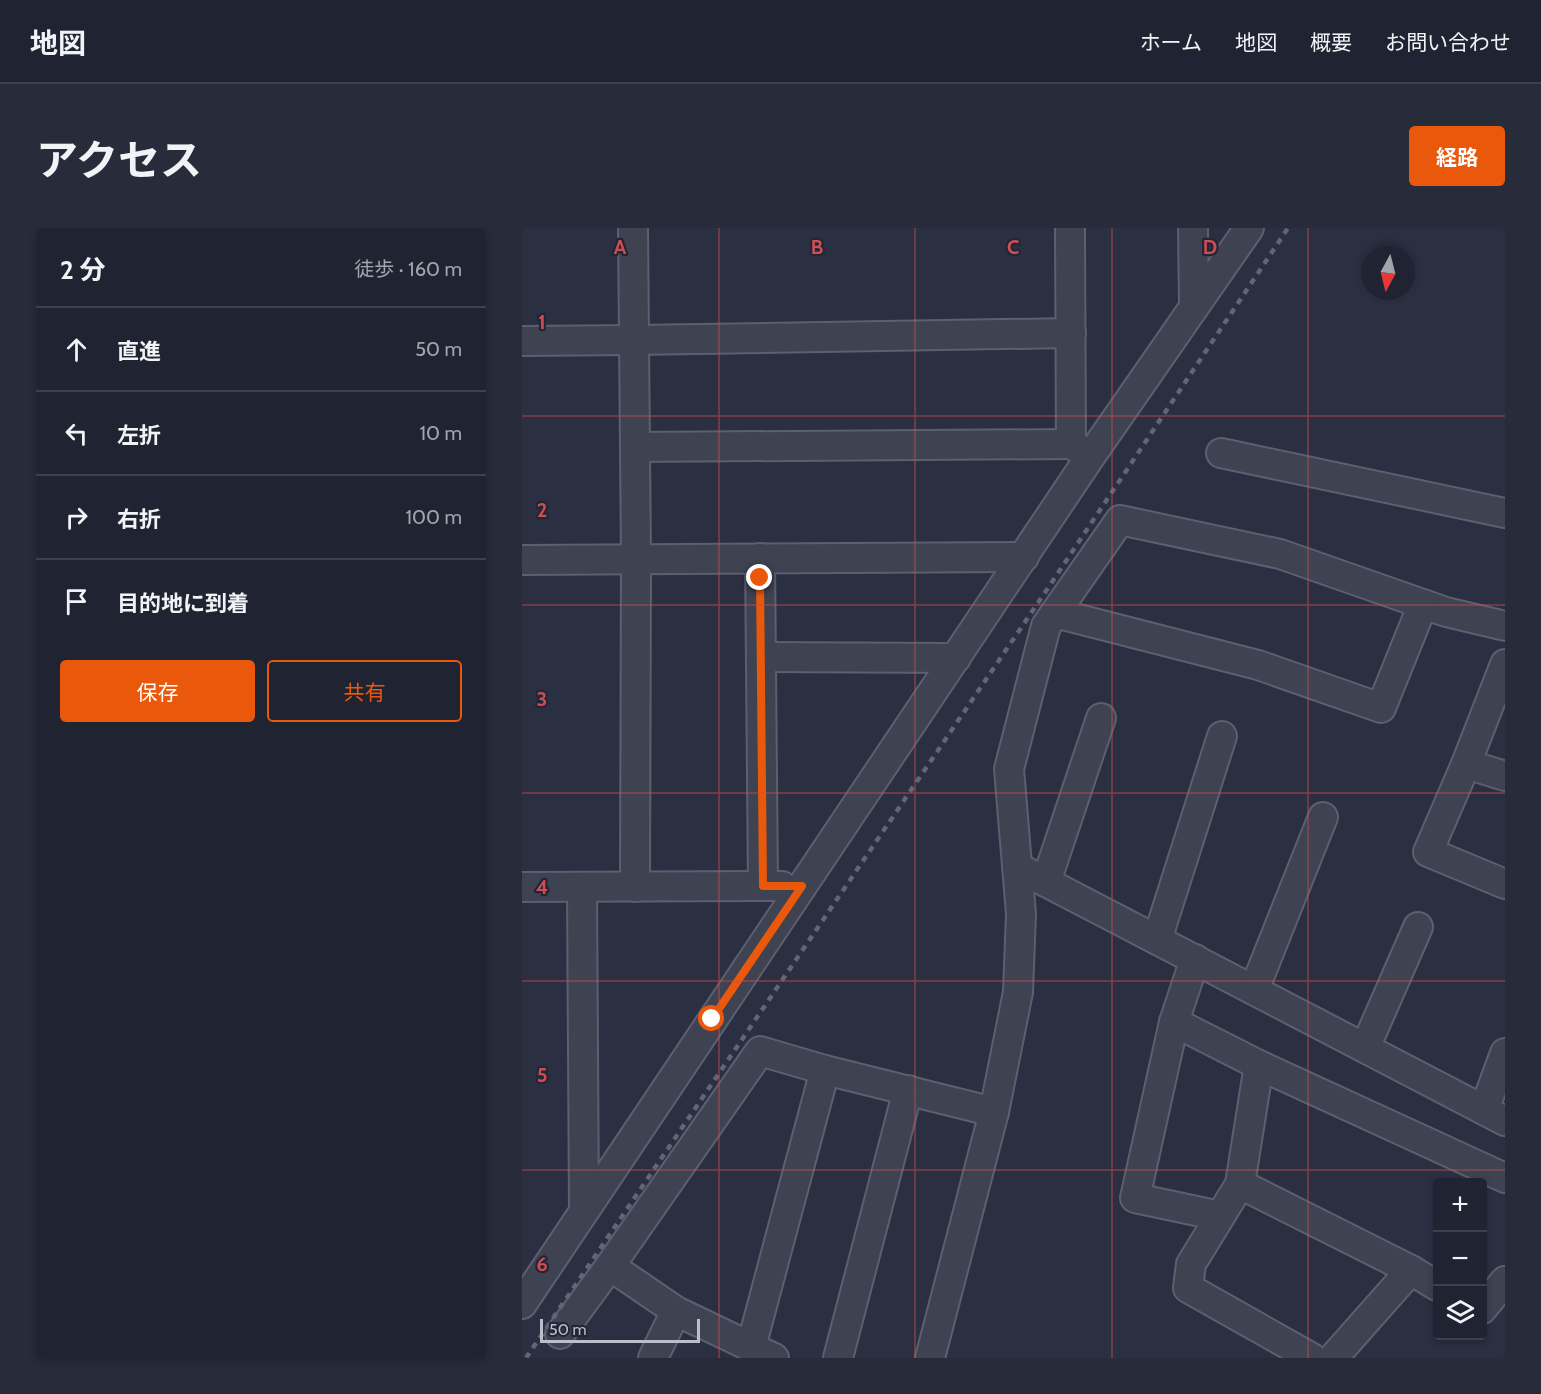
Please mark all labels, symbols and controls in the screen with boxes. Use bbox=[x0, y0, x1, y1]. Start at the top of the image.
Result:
text: 地図 bbox=[30, 26, 86, 60]
text: ホーム bbox=[1140, 30, 1202, 55]
text: 地図 bbox=[1235, 30, 1277, 55]
text: 概要 bbox=[1310, 30, 1352, 55]
text: お問い合わせ bbox=[1385, 30, 1511, 55]
button: 経路 bbox=[1409, 126, 1505, 186]
text: アクセス bbox=[36, 134, 202, 186]
text: A bbox=[614, 235, 627, 259]
text: B bbox=[811, 235, 823, 259]
text: C bbox=[1007, 235, 1019, 259]
text: D bbox=[1203, 235, 1217, 259]
north arrow bbox=[1361, 246, 1415, 300]
text: 2 分 bbox=[60, 254, 106, 286]
text: 徒歩 · 160 m bbox=[354, 257, 462, 281]
text: 1 bbox=[538, 310, 546, 334]
icon: ahead bbox=[60, 333, 93, 366]
text: 50 m bbox=[415, 337, 462, 361]
text: 直進 bbox=[117, 338, 161, 365]
icon: left bbox=[60, 417, 93, 450]
text: 10 m bbox=[419, 421, 462, 445]
text: 左折 bbox=[117, 422, 161, 449]
text: 2 bbox=[537, 498, 547, 522]
icon: right bbox=[60, 501, 93, 534]
text: 100 m bbox=[406, 505, 462, 529]
text: 右折 bbox=[117, 506, 161, 533]
route end bbox=[746, 564, 772, 590]
icon: arrive bbox=[60, 585, 93, 618]
text: 目的地に到着 bbox=[117, 590, 249, 617]
button: 保存 bbox=[60, 660, 255, 722]
button: 共有 bbox=[267, 660, 462, 722]
text: 3 bbox=[537, 687, 547, 711]
text: 4 bbox=[536, 875, 548, 899]
route start bbox=[698, 1005, 724, 1031]
text: 5 bbox=[537, 1063, 547, 1087]
map controls bbox=[1433, 1178, 1487, 1340]
button: + bbox=[1433, 1178, 1487, 1232]
button: − bbox=[1433, 1232, 1487, 1286]
text: 6 bbox=[536, 1252, 548, 1276]
button: layers bbox=[1433, 1286, 1487, 1340]
scale bar bbox=[540, 1316, 700, 1344]
text: 50 m bbox=[549, 1320, 586, 1339]

